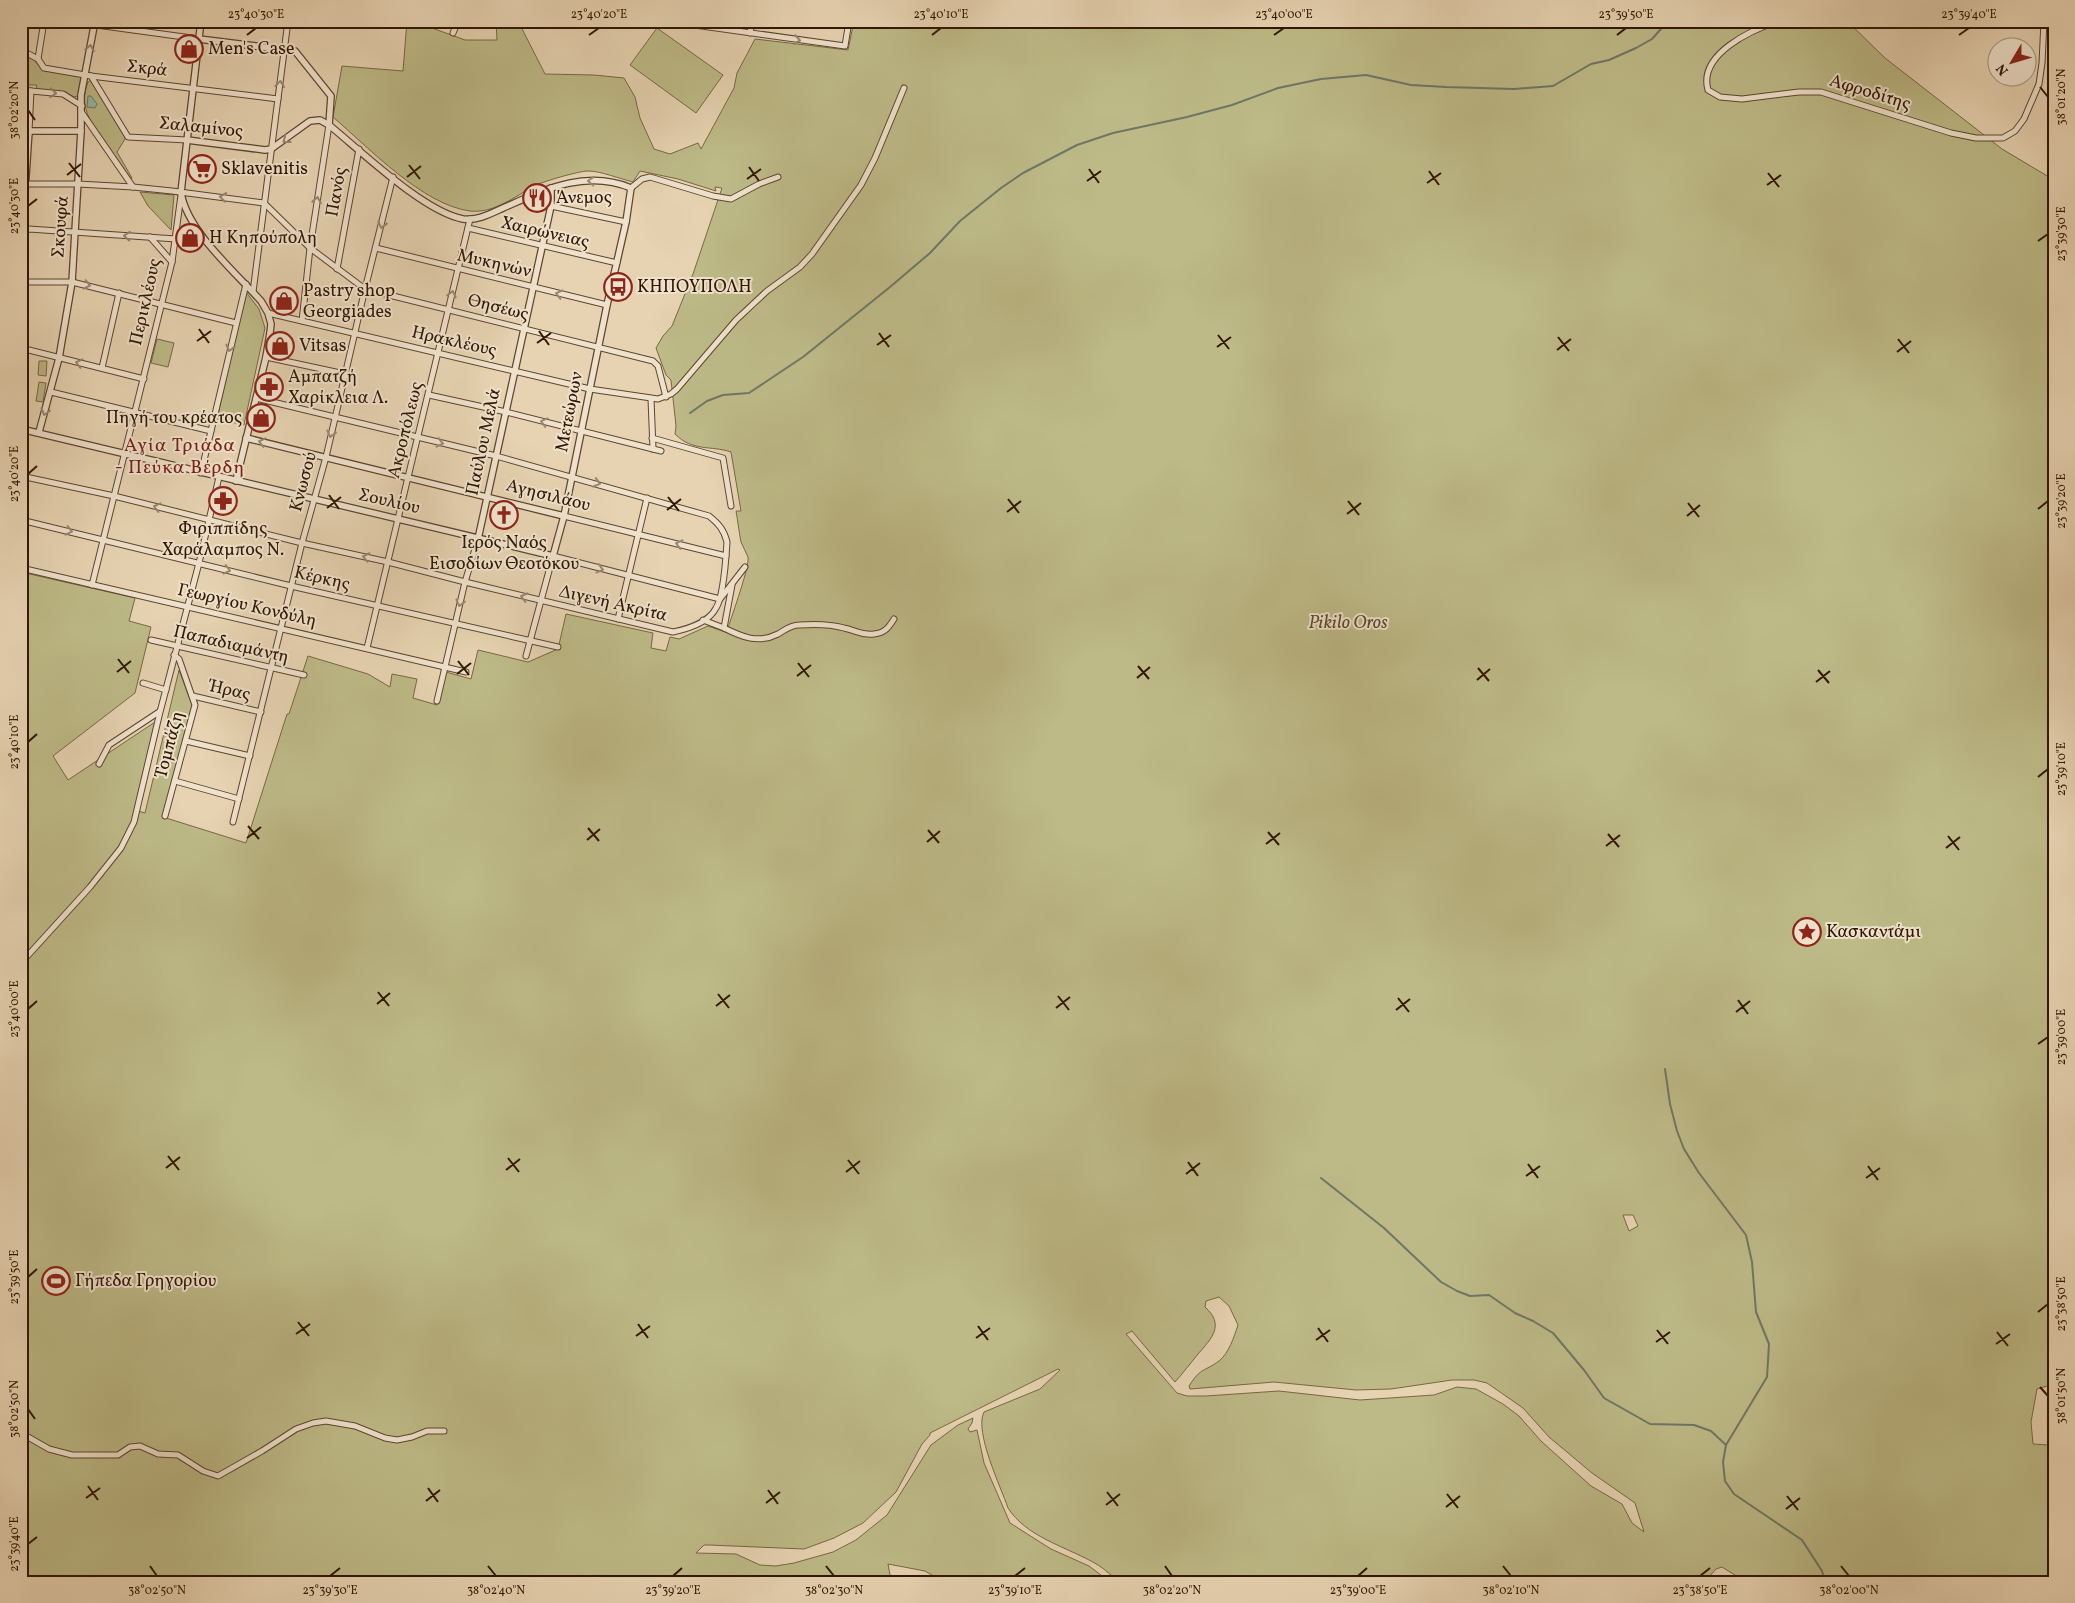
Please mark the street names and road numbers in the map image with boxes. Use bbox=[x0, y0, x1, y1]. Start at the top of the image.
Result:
street label: Σκρά bbox=[125, 54, 169, 84]
street label: Αφροδίτης bbox=[1826, 69, 1914, 117]
street label: Σαλαμίνος bbox=[158, 111, 244, 145]
street label: Πανός bbox=[320, 165, 354, 219]
street label: Σκουφά bbox=[46, 195, 76, 259]
street label: Χαιρώνειας bbox=[498, 211, 592, 255]
street label: Μυκηνών bbox=[455, 243, 534, 285]
street label: Περικλέους bbox=[124, 256, 168, 348]
street label: Θησέως bbox=[465, 288, 531, 328]
street label: Ηρακλέους bbox=[409, 320, 499, 364]
street label: Μετεώρων bbox=[550, 369, 590, 454]
street label: Ακροπόλεως bbox=[382, 379, 430, 481]
street label: Παύλου Μελά bbox=[460, 386, 508, 498]
street label: Κνωσού bbox=[284, 449, 324, 515]
street label: Αγησιλάου bbox=[503, 473, 593, 519]
street label: Σουλίου bbox=[356, 483, 422, 521]
street label: Κέρκης bbox=[291, 560, 353, 598]
street label: Γεωργίου Κονδύλη bbox=[175, 578, 319, 634]
street label: Διγενή Ακρίτα bbox=[556, 579, 670, 629]
street label: Παπαδιαμάντη bbox=[171, 620, 291, 670]
street label: Ήρας bbox=[205, 674, 253, 708]
street label: Τομπάζη bbox=[149, 708, 191, 782]

